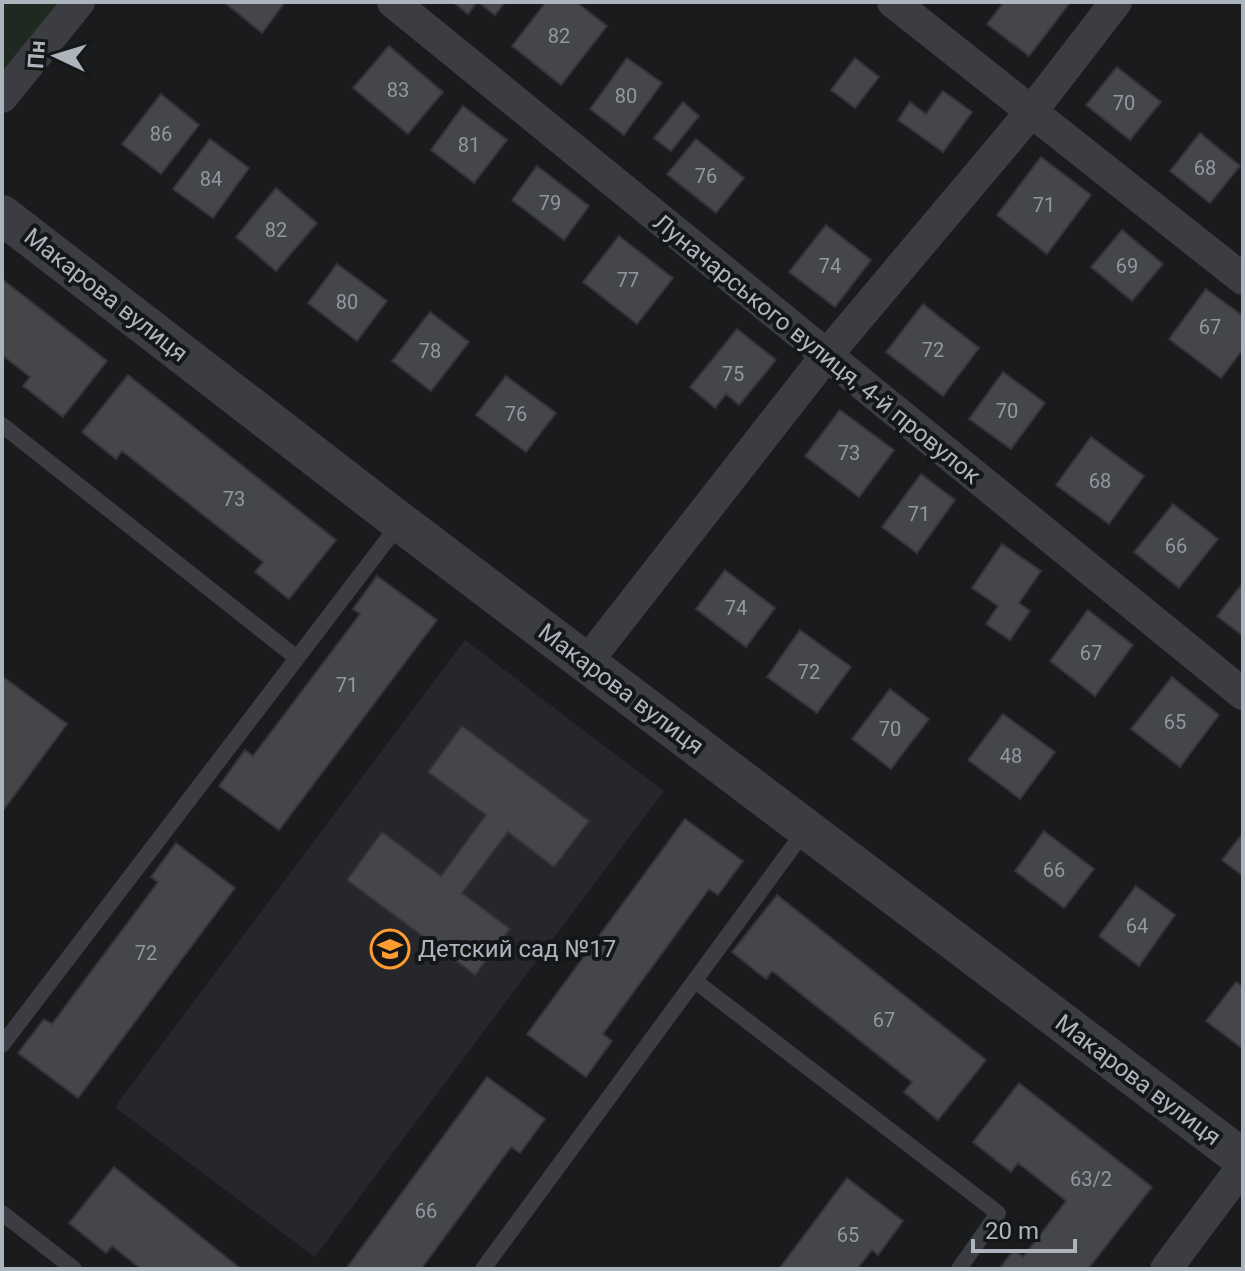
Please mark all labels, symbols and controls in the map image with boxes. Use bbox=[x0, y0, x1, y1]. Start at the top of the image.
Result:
north arrow bbox=[16, 16, 96, 96]
house number: 82 bbox=[548, 24, 570, 48]
text: Пн bbox=[23, 40, 50, 69]
house number: 83 bbox=[387, 78, 409, 102]
house number: 80 bbox=[615, 84, 637, 108]
house number: 70 bbox=[1113, 91, 1135, 115]
house number: 86 bbox=[150, 122, 172, 146]
house number: 81 bbox=[458, 133, 480, 157]
house number: 68 bbox=[1194, 156, 1216, 180]
house number: 76 bbox=[695, 164, 717, 188]
house number: 84 bbox=[200, 167, 222, 191]
house number: 79 bbox=[539, 191, 561, 215]
house number: 71 bbox=[1033, 193, 1055, 217]
street label: Луначарського вулиця, 4-й провулок bbox=[648, 208, 986, 490]
house number: 82 bbox=[265, 218, 287, 242]
street label: Макарова вулиця bbox=[19, 223, 193, 367]
house number: 74 bbox=[819, 254, 841, 278]
house number: 69 bbox=[1116, 254, 1138, 278]
house number: 77 bbox=[617, 268, 639, 292]
house number: 80 bbox=[336, 290, 358, 314]
house number: 67 bbox=[1199, 315, 1221, 339]
house number: 72 bbox=[922, 338, 944, 362]
house number: 78 bbox=[419, 339, 441, 363]
house number: 75 bbox=[722, 362, 744, 386]
house number: 70 bbox=[996, 399, 1018, 423]
house number: 76 bbox=[505, 402, 527, 426]
house number: 73 bbox=[838, 441, 860, 465]
house number: 68 bbox=[1089, 469, 1111, 493]
house number: 73 bbox=[223, 487, 245, 511]
house number: 71 bbox=[908, 502, 930, 526]
house number: 66 bbox=[1165, 534, 1187, 558]
house number: 74 bbox=[725, 596, 747, 620]
street label: Макарова вулиця bbox=[533, 618, 709, 760]
house number: 67 bbox=[1080, 641, 1102, 665]
house number: 72 bbox=[798, 660, 820, 684]
house number: 71 bbox=[336, 673, 358, 697]
house number: 65 bbox=[1164, 710, 1186, 734]
house number: 70 bbox=[879, 717, 901, 741]
house number: 48 bbox=[1000, 744, 1022, 768]
house number: 66 bbox=[1043, 858, 1065, 882]
house number: 64 bbox=[1126, 914, 1148, 938]
school or university icon: Детский сад №17 bbox=[369, 928, 411, 970]
place label: Детский сад №17 bbox=[418, 935, 616, 963]
house number: 72 bbox=[135, 941, 157, 965]
house number: 67 bbox=[873, 1008, 895, 1032]
street label: Макарова вулиця bbox=[1050, 1009, 1226, 1151]
house number: 63/2 bbox=[1070, 1167, 1112, 1191]
house number: 66 bbox=[415, 1199, 437, 1223]
scale bar bbox=[973, 1203, 1075, 1253]
text: 20 m bbox=[985, 1217, 1039, 1245]
house number: 65 bbox=[837, 1223, 859, 1247]

